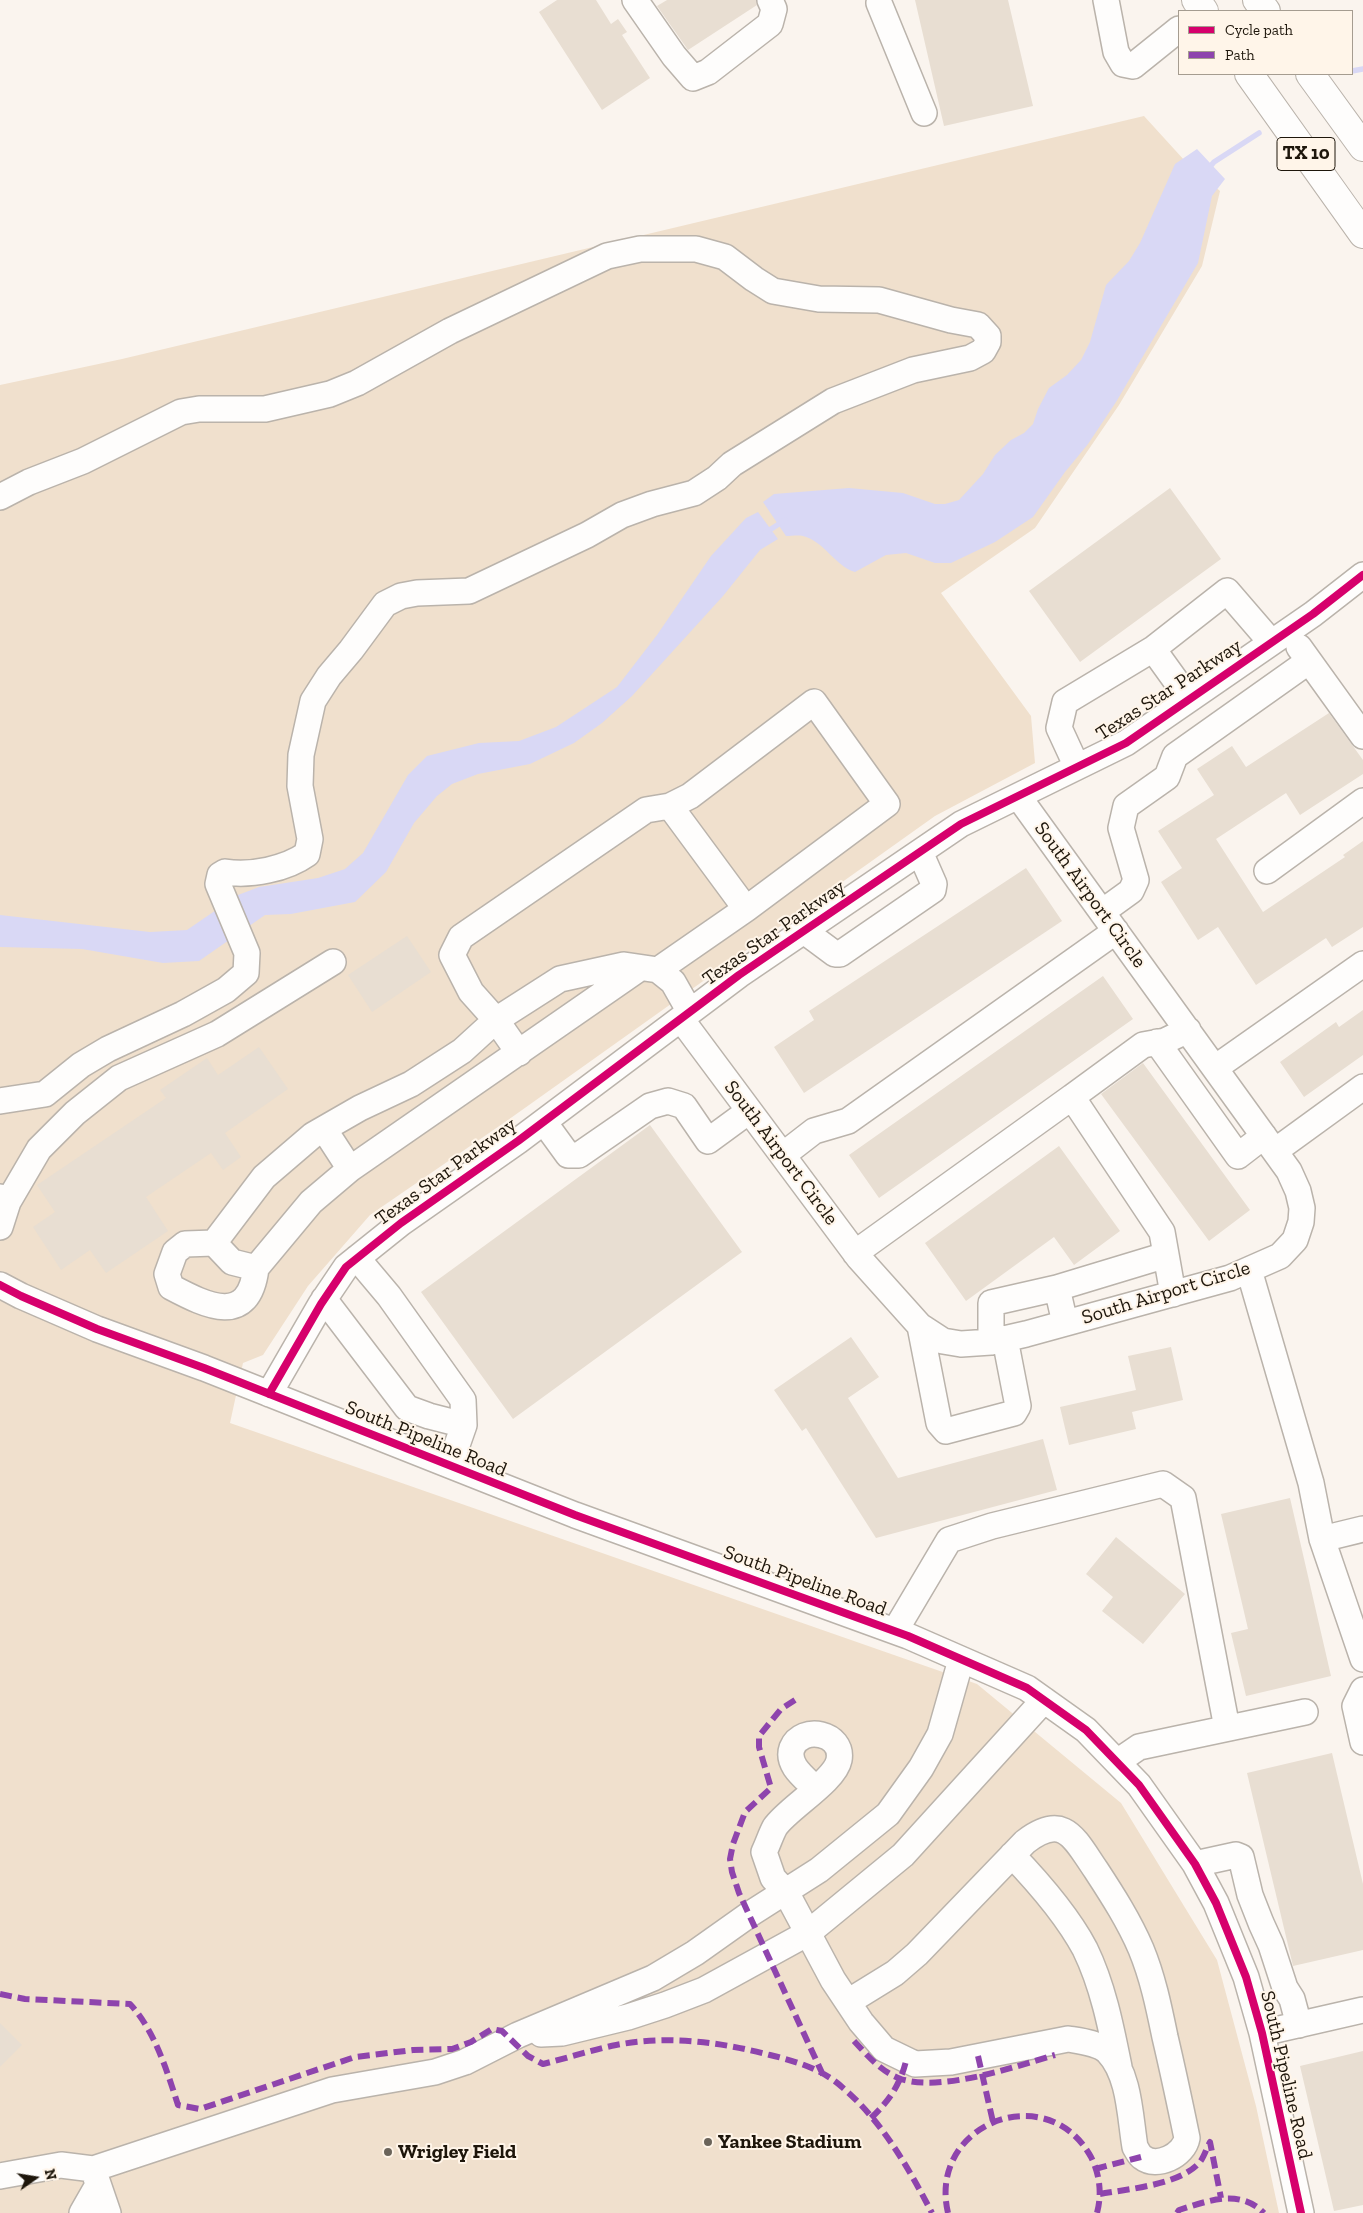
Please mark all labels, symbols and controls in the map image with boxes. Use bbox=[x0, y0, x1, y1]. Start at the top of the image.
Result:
legend bbox=[1178, 10, 1353, 75]
text: Cycle path bbox=[1225, 21, 1293, 39]
text: Path bbox=[1225, 46, 1255, 64]
road number: TX 10 bbox=[1277, 138, 1335, 170]
street label: Texas Star Parkway bbox=[1092, 634, 1246, 746]
street label: South Airport Circle bbox=[1029, 817, 1151, 973]
street label: Texas Star Parkway bbox=[698, 875, 850, 991]
street label: South Airport Circle bbox=[719, 1076, 843, 1230]
street label: Texas Star Parkway bbox=[371, 1113, 521, 1231]
street label: South Airport Circle bbox=[1079, 1256, 1253, 1330]
street label: South Pipeline Road bbox=[342, 1396, 510, 1482]
street label: South Pipeline Road bbox=[720, 1540, 890, 1622]
street label: South Pipeline Road bbox=[1255, 1988, 1317, 2162]
place label: Yankee Stadium bbox=[718, 2130, 861, 2154]
marker: Yankee Stadium bbox=[702, 2136, 714, 2148]
place label: Wrigley Field bbox=[398, 2140, 516, 2164]
marker: Wrigley Field bbox=[382, 2146, 394, 2158]
north arrow bbox=[10, 2153, 60, 2203]
text: N bbox=[41, 2167, 60, 2182]

